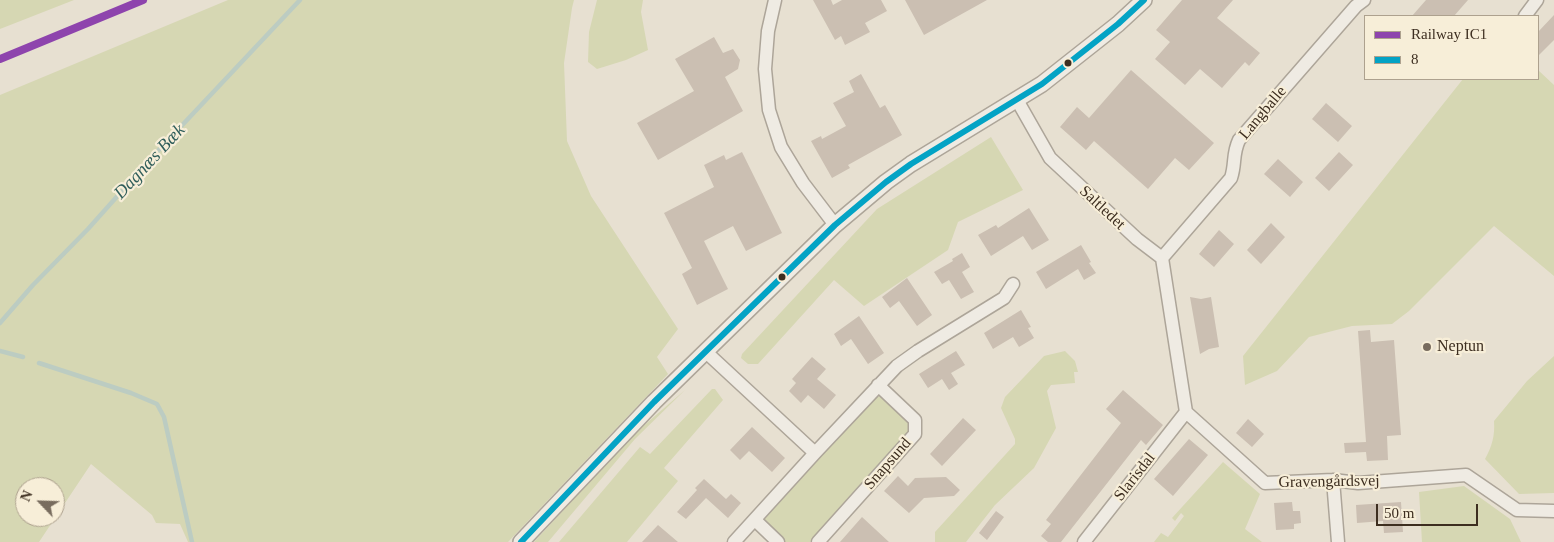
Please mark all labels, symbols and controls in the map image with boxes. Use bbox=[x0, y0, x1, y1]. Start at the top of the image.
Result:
legend bbox=[1364, 15, 1539, 80]
text: Railway IC1 bbox=[1411, 26, 1487, 42]
text: 8 bbox=[1411, 51, 1419, 67]
unlabelled marker bbox=[1063, 58, 1073, 68]
street label: Langballe bbox=[1235, 82, 1291, 144]
water label: Dagnæs Bæk bbox=[110, 120, 190, 204]
street label: Saltledet bbox=[1075, 182, 1129, 234]
unlabelled marker bbox=[777, 272, 787, 282]
place label: Neptun bbox=[1437, 337, 1484, 357]
marker: Neptun bbox=[1421, 341, 1433, 353]
street label: Snapsund bbox=[860, 434, 916, 494]
street label: Slarisdal bbox=[1110, 449, 1160, 505]
street label: Gravengårdsvej bbox=[1278, 472, 1380, 492]
north arrow bbox=[15, 477, 65, 527]
text: N bbox=[18, 488, 36, 504]
scale bar bbox=[1379, 494, 1482, 526]
text: 50 m bbox=[1384, 505, 1414, 521]

